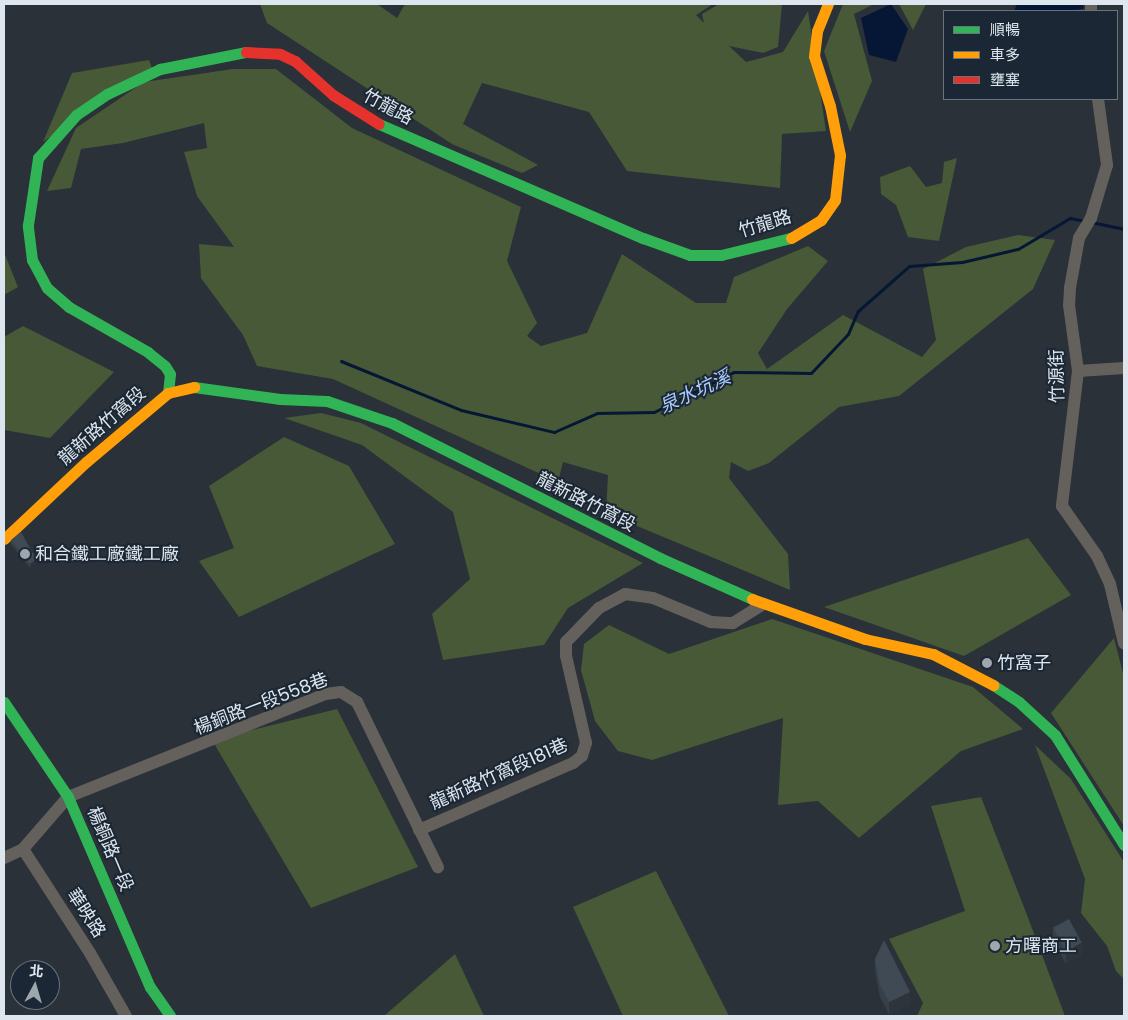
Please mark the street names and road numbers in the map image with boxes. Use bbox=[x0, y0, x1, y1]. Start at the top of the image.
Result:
street label: 竹龍路 bbox=[359, 85, 417, 129]
street label: 竹龍路 bbox=[736, 206, 794, 242]
street label: 竹源街 bbox=[1046, 349, 1068, 403]
street label: 龍新路竹窩段 bbox=[54, 382, 150, 470]
street label: 龍新路竹窩段 bbox=[533, 468, 639, 536]
street label: 楊銅路一段558巷 bbox=[191, 668, 331, 740]
street label: 龍新路竹窩段181巷 bbox=[427, 734, 571, 814]
street label: 楊銅路一段 bbox=[82, 803, 138, 895]
street label: 華映路 bbox=[62, 884, 110, 942]

